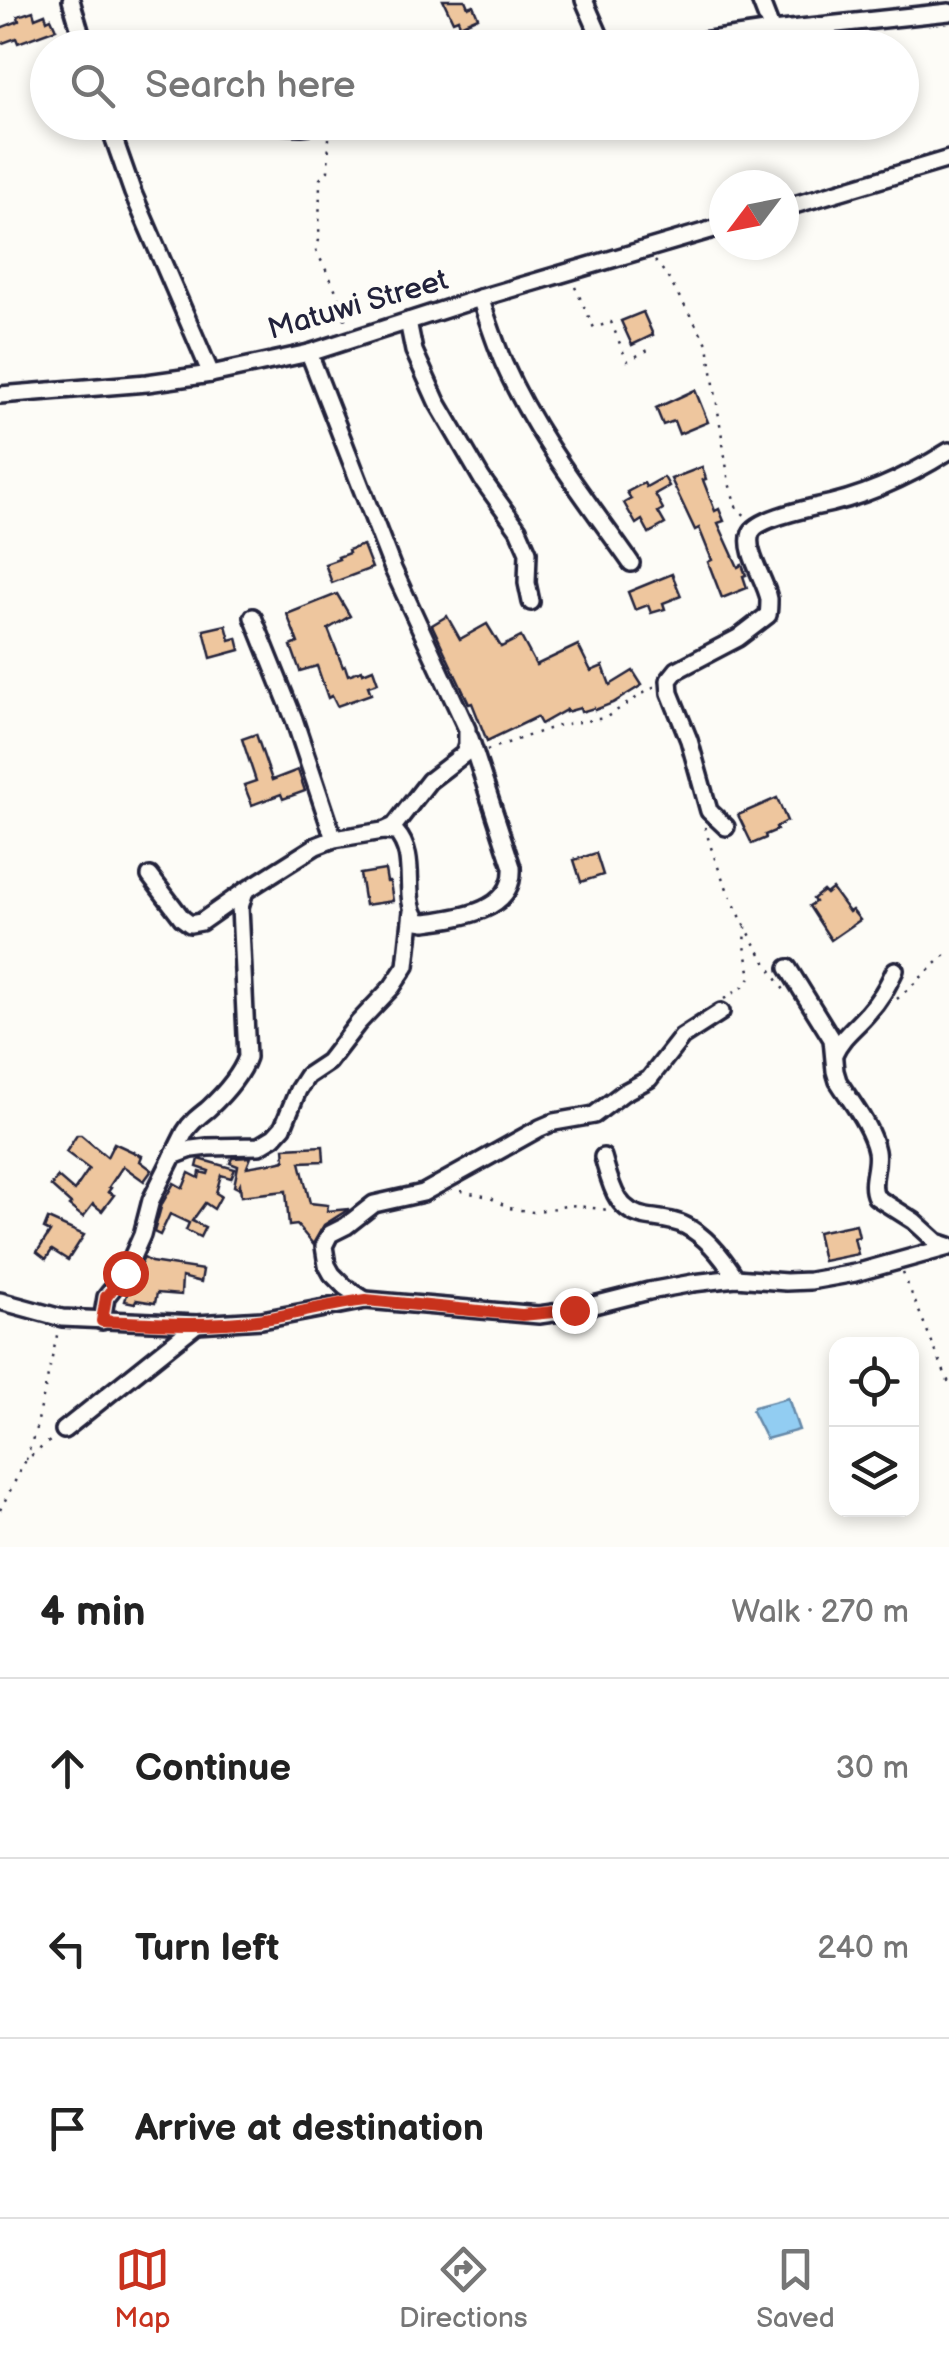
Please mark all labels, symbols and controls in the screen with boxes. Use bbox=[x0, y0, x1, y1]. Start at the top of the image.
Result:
search box bbox=[30, 30, 919, 140]
icon: search bbox=[65, 58, 120, 113]
text: Search here bbox=[145, 63, 356, 108]
north arrow bbox=[709, 170, 799, 260]
street label: Matuwi Street bbox=[264, 262, 452, 348]
route start bbox=[103, 1251, 149, 1297]
route end bbox=[552, 1288, 598, 1334]
map controls bbox=[829, 1337, 919, 1517]
button: locate bbox=[829, 1337, 919, 1427]
button: layers bbox=[829, 1427, 919, 1517]
text: 4 min bbox=[40, 1587, 146, 1638]
text: Walk · 270 m bbox=[731, 1593, 909, 1632]
icon: ahead bbox=[40, 1741, 95, 1796]
text: Continue bbox=[135, 1746, 291, 1791]
text: 30 m bbox=[835, 1749, 909, 1788]
icon: left bbox=[40, 1921, 95, 1976]
text: Turn left bbox=[135, 1926, 279, 1971]
text: 240 m bbox=[817, 1929, 909, 1968]
icon: arrive bbox=[40, 2101, 95, 2156]
text: Arrive at destination bbox=[135, 2106, 484, 2151]
tab: Map bbox=[114, 2242, 171, 2335]
tab: Directions bbox=[399, 2242, 528, 2335]
tab: Saved bbox=[756, 2242, 835, 2335]

